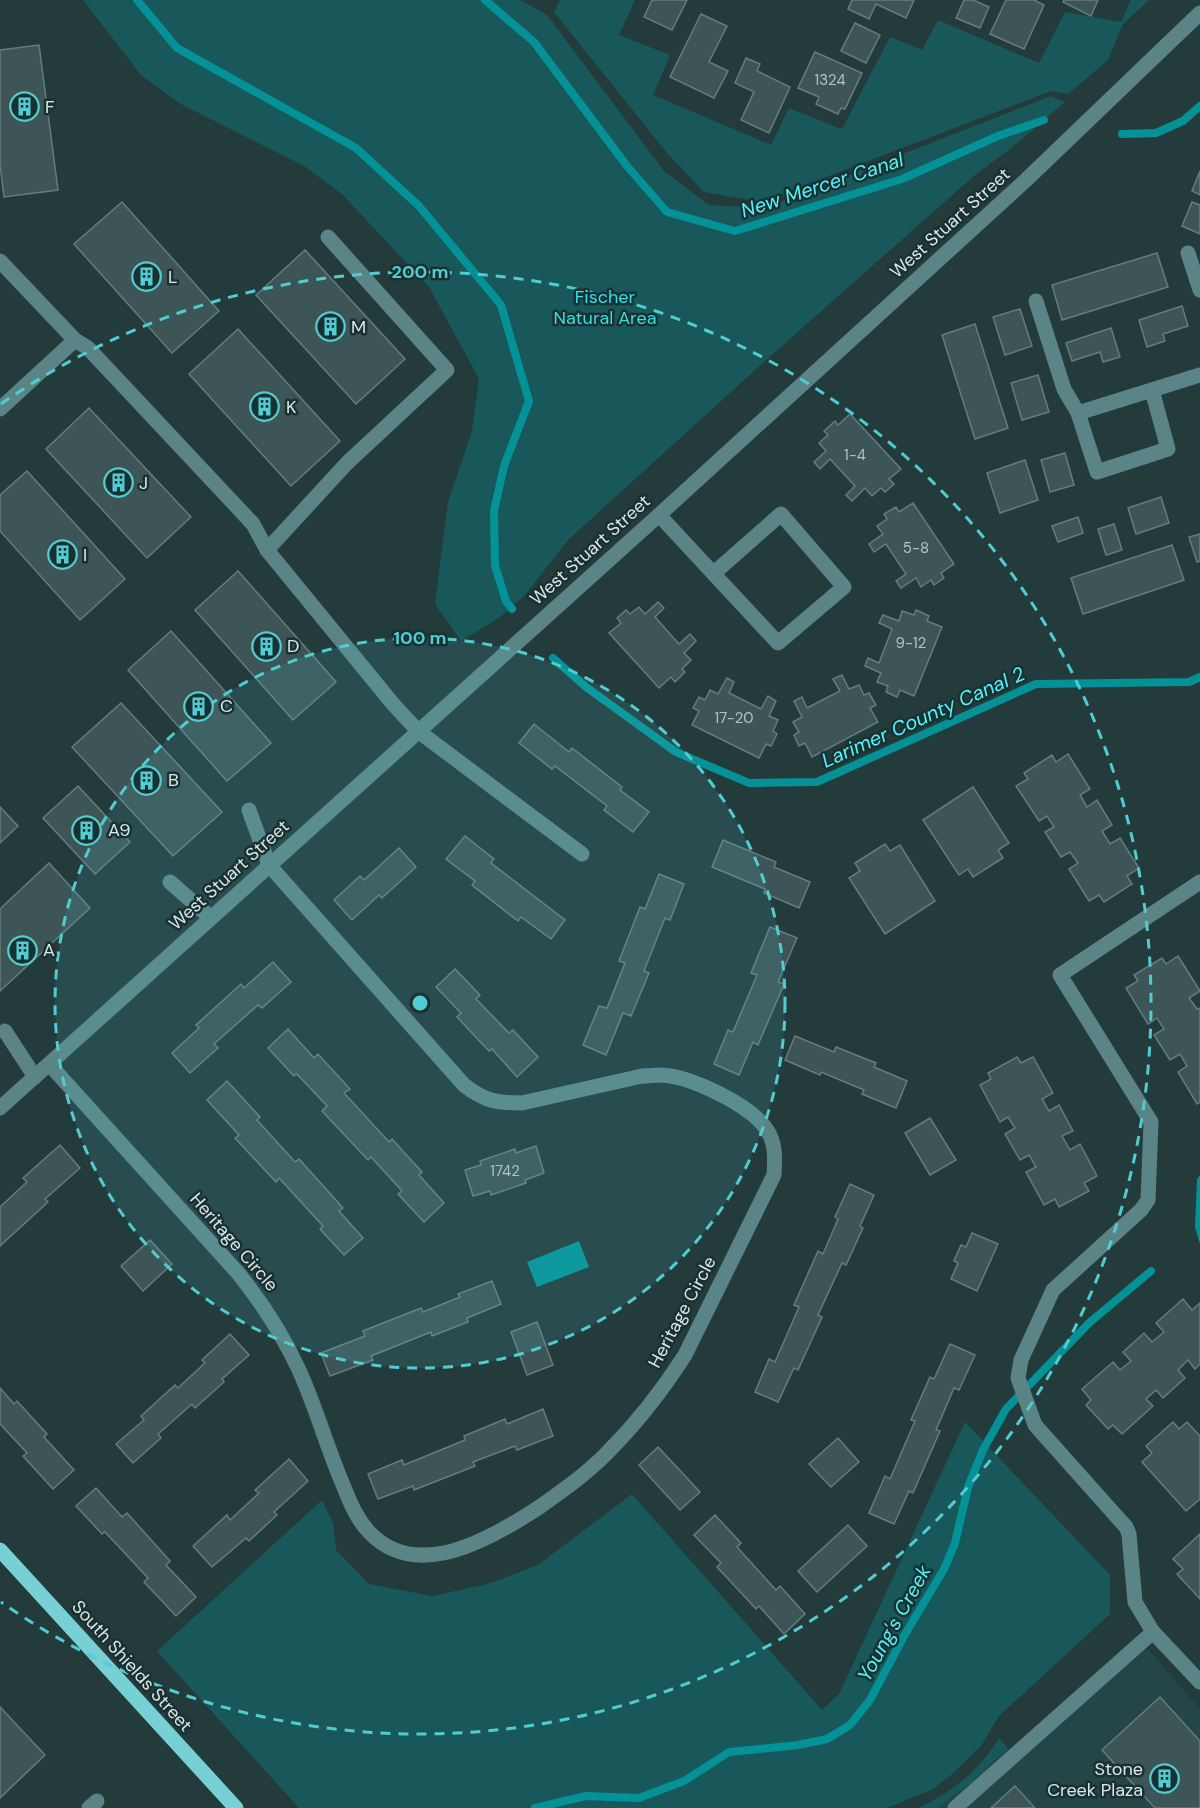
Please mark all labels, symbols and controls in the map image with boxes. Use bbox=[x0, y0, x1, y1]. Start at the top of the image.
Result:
house number: 1324 bbox=[814, 70, 846, 90]
building icon: F bbox=[8, 91, 40, 123]
place label: F bbox=[45, 95, 55, 119]
water label: New Mercer Canal bbox=[737, 146, 907, 224]
street label: West Stuart Street bbox=[885, 162, 1015, 284]
text: 200 m bbox=[392, 260, 448, 284]
building icon: L bbox=[131, 261, 163, 293]
place label: L bbox=[168, 265, 178, 289]
park label: Fischer Natural Area bbox=[554, 285, 656, 330]
building icon: M bbox=[314, 311, 346, 343]
place label: M bbox=[351, 315, 366, 339]
building icon: K bbox=[249, 391, 281, 423]
place label: K bbox=[286, 395, 297, 419]
house number: 1-4 bbox=[844, 445, 866, 465]
building icon: J bbox=[102, 467, 134, 499]
place label: J bbox=[139, 471, 148, 495]
street label: West Stuart Street bbox=[525, 489, 655, 611]
house number: 5-8 bbox=[903, 538, 929, 558]
building icon: I bbox=[46, 539, 78, 571]
place label: I bbox=[83, 543, 87, 567]
text: 100 m bbox=[393, 626, 447, 650]
building icon: D bbox=[250, 630, 282, 662]
house number: 9-12 bbox=[896, 633, 926, 653]
place label: D bbox=[287, 634, 299, 658]
water label: Larimer County Canal 2 bbox=[817, 660, 1029, 774]
building icon: C bbox=[183, 690, 215, 722]
place label: C bbox=[220, 694, 233, 718]
house number: 17-20 bbox=[714, 708, 754, 728]
building icon: B bbox=[131, 764, 163, 796]
place label: B bbox=[168, 768, 179, 792]
building icon: A9 bbox=[71, 814, 103, 846]
street label: West Stuart Street bbox=[164, 814, 294, 936]
place label: A9 bbox=[108, 818, 131, 842]
building icon: A bbox=[6, 934, 38, 966]
place label: A bbox=[43, 938, 55, 962]
centre of rings bbox=[410, 993, 430, 1013]
house number: 1742 bbox=[490, 1161, 520, 1181]
street label: Heritage Circle bbox=[185, 1188, 283, 1296]
street label: Heritage Circle bbox=[643, 1252, 721, 1372]
water label: Young's Creek bbox=[851, 1559, 937, 1686]
street label: South Shields Street bbox=[67, 1595, 197, 1737]
place label: Stone Creek Plaza bbox=[1047, 1757, 1143, 1802]
building icon: Stone Creek Plaza bbox=[1148, 1763, 1180, 1795]

